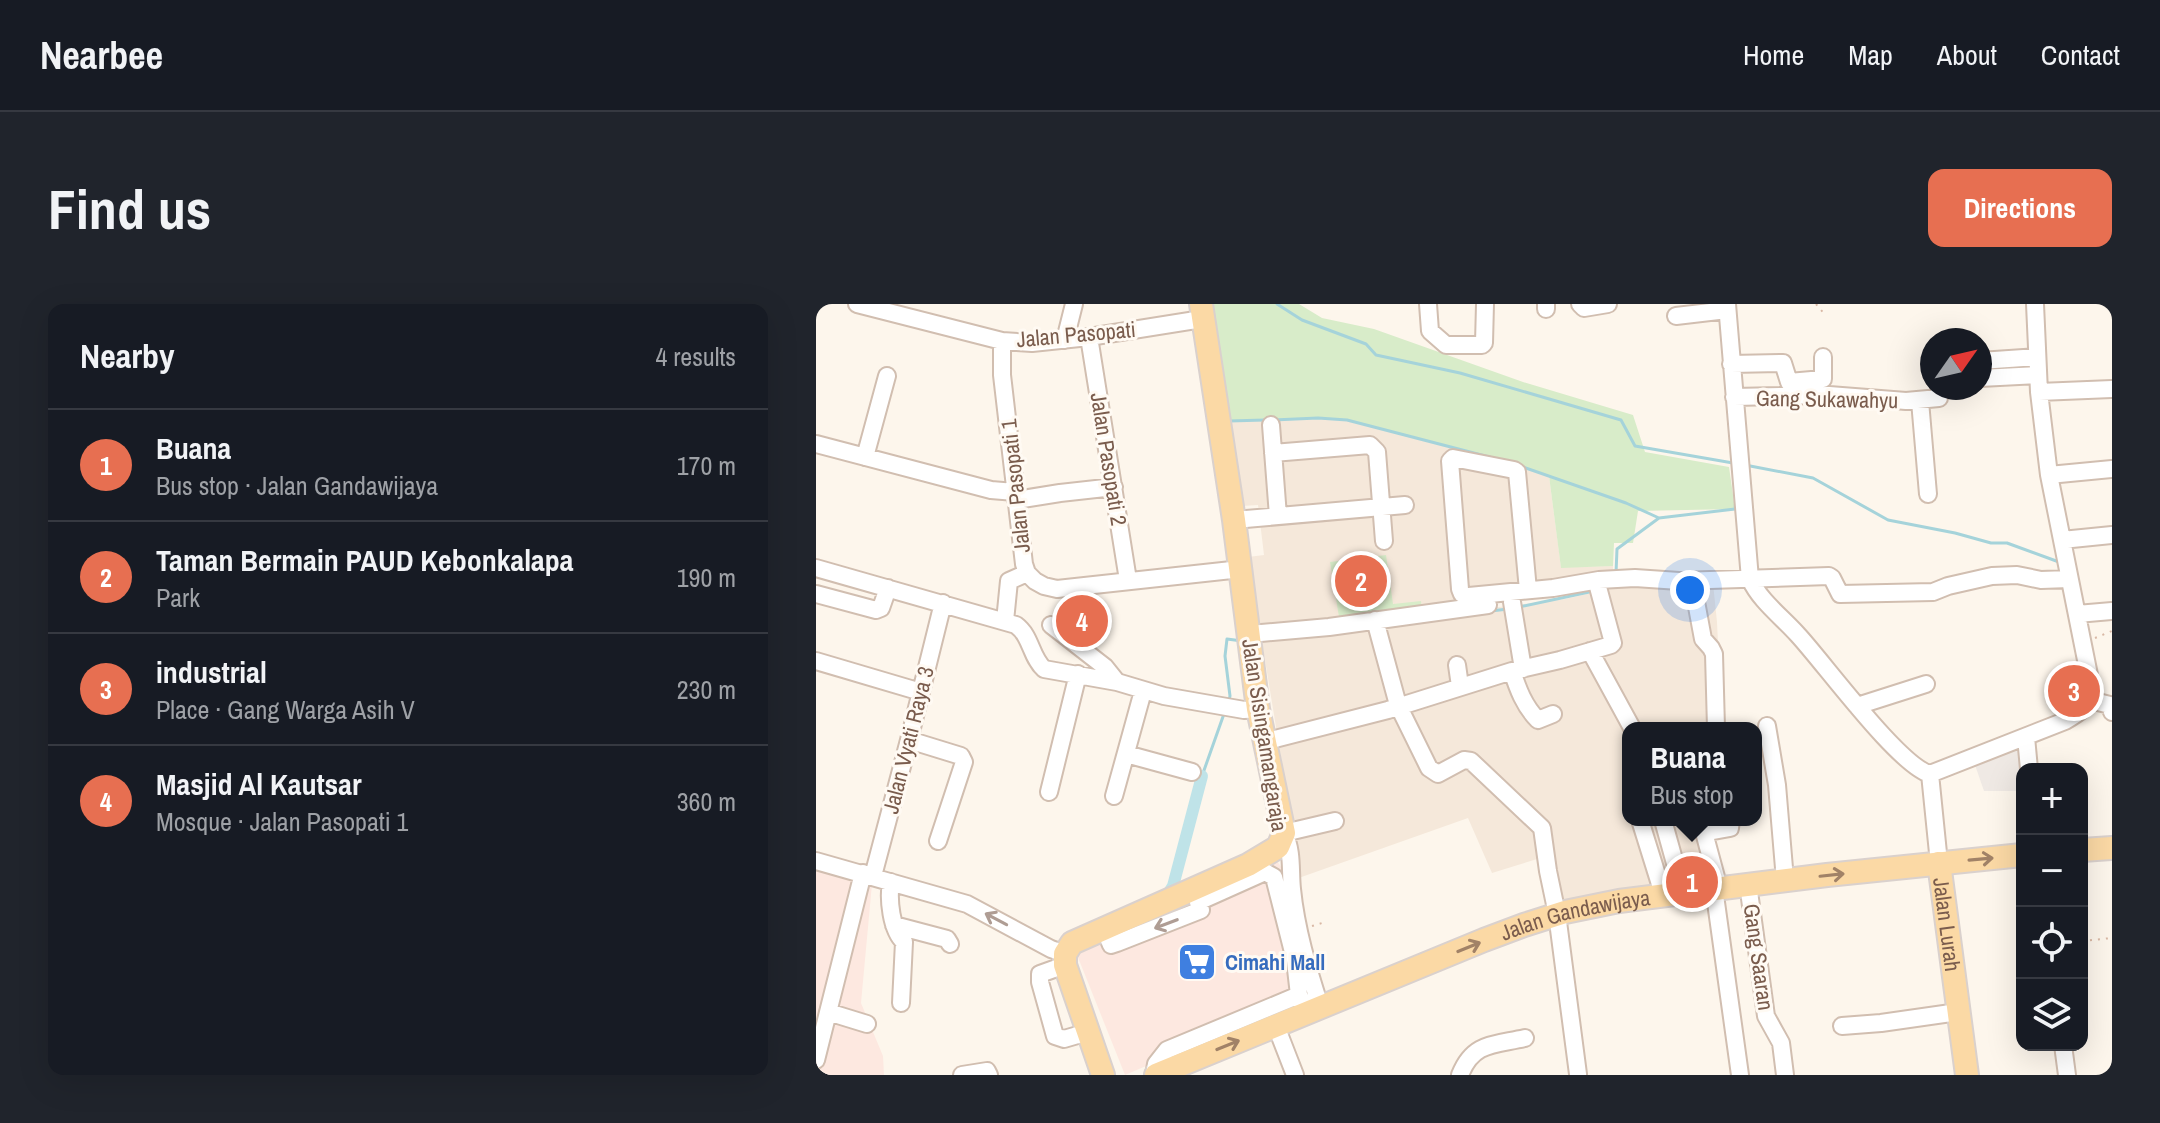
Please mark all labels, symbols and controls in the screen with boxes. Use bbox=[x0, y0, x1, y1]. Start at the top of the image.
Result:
text: Nearbee bbox=[40, 30, 163, 81]
text: Home bbox=[1743, 36, 1804, 74]
text: Map bbox=[1848, 36, 1893, 74]
text: About bbox=[1937, 36, 1997, 74]
text: Contact bbox=[2041, 36, 2120, 74]
button: Directions bbox=[1928, 169, 2112, 247]
text: Find us bbox=[48, 171, 211, 246]
street label: Jalan Pasopati bbox=[1015, 314, 1137, 354]
north arrow bbox=[1920, 328, 1992, 400]
text: Nearby bbox=[80, 333, 175, 379]
text: 4 results bbox=[655, 339, 736, 374]
street label: Gang Sukawahyu bbox=[1756, 383, 1898, 415]
street label: Jalan Pasopati 2 bbox=[1084, 390, 1134, 528]
street label: Jalan Pasopati 1 bbox=[993, 418, 1037, 554]
text: Buana bbox=[156, 428, 231, 468]
text: 1 bbox=[100, 448, 112, 483]
text: 170 m bbox=[677, 448, 736, 483]
text: Bus stop · Jalan Gandawijaya bbox=[156, 468, 438, 503]
text: Taman Bermain PAUD Kebonkalapa bbox=[156, 540, 573, 580]
pin: 2 bbox=[1335, 551, 1387, 611]
text: 2 bbox=[100, 560, 112, 595]
text: 190 m bbox=[677, 560, 736, 595]
your location bbox=[1670, 570, 1710, 610]
text: Park bbox=[156, 580, 200, 615]
pin: 4 bbox=[1056, 591, 1108, 651]
street label: Jalan Sisingamangaraja bbox=[1235, 637, 1295, 833]
text: industrial bbox=[156, 652, 267, 692]
pin: 3 bbox=[2048, 661, 2100, 721]
street label: Jalan Vyati Raya 3 bbox=[875, 663, 941, 817]
text: 3 bbox=[100, 672, 112, 707]
text: 230 m bbox=[677, 672, 736, 707]
text: Place · Gang Warga Asih V bbox=[156, 692, 415, 727]
popup bbox=[1622, 722, 1762, 826]
text: Buana bbox=[1651, 737, 1726, 777]
map controls bbox=[2016, 763, 2088, 1051]
button: + bbox=[2016, 763, 2088, 835]
text: Masjid Al Kautsar bbox=[156, 764, 362, 804]
text: Bus stop bbox=[1651, 777, 1733, 812]
text: 4 bbox=[100, 784, 112, 819]
text: 360 m bbox=[677, 784, 736, 819]
text: Mosque · Jalan Pasopati 1 bbox=[156, 804, 408, 839]
button: − bbox=[2016, 835, 2088, 907]
pin: 1 bbox=[1666, 852, 1718, 912]
one-way arrow bbox=[1967, 852, 1993, 867]
one-way arrow bbox=[1818, 867, 1845, 882]
street label: Jalan Lurah bbox=[1926, 876, 1968, 973]
street label: Jalan Gandawijaya bbox=[1496, 882, 1652, 948]
street label: Gang Saaran bbox=[1737, 902, 1781, 1012]
button: locate bbox=[2016, 907, 2088, 979]
one-way arrow bbox=[984, 911, 1008, 927]
one-way arrow bbox=[1154, 918, 1179, 932]
one-way arrow bbox=[1456, 938, 1481, 953]
supermarket icon: Cimahi Mall bbox=[1176, 941, 1218, 983]
place label: Cimahi Mall bbox=[1225, 947, 1325, 977]
button: layers bbox=[2016, 979, 2088, 1051]
one-way arrow bbox=[1215, 1037, 1240, 1052]

